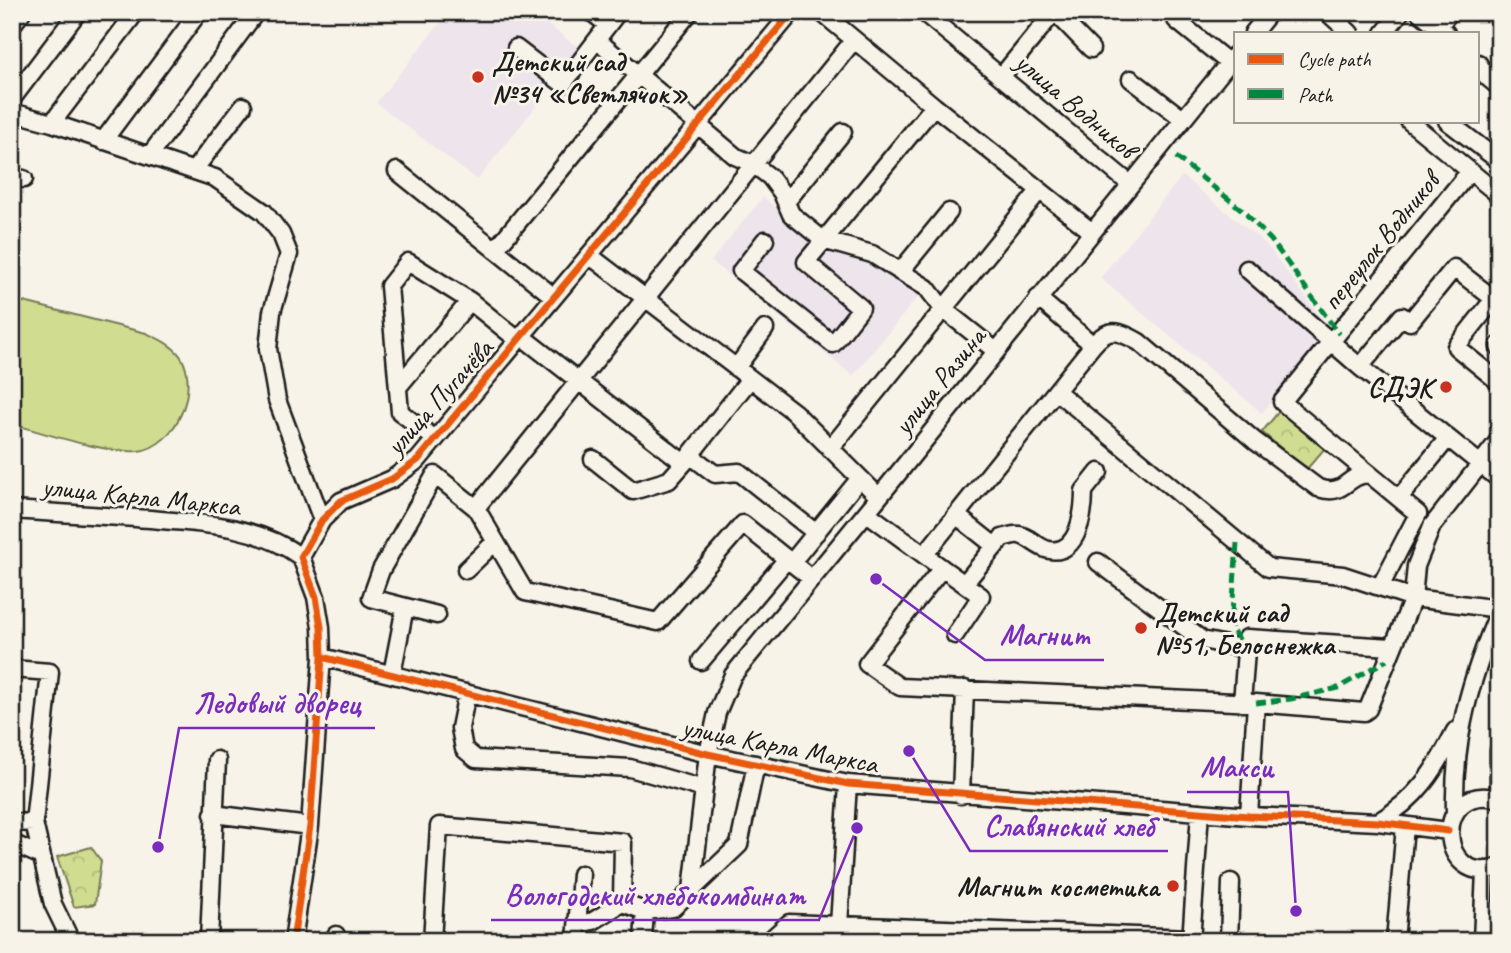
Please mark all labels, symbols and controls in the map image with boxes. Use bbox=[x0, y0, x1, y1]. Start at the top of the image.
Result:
legend bbox=[1234, 32, 1480, 122]
street label: улица Водников bbox=[1007, 43, 1148, 169]
place label: Детский сад №34 «Светлячок» bbox=[492, 44, 688, 111]
text: Cycle path bbox=[1298, 46, 1371, 72]
marker: Детский сад №34 «Светлячок» bbox=[470, 69, 486, 85]
text: Path bbox=[1298, 82, 1334, 108]
street label: переулок Водников bbox=[1314, 161, 1450, 317]
street label: улица Разина bbox=[884, 318, 994, 443]
street label: улица Пугачёва bbox=[376, 330, 502, 464]
place label: СДЭК bbox=[1368, 370, 1438, 405]
marker: СДЭК bbox=[1438, 379, 1454, 395]
street label: улица Карла Маркса bbox=[38, 468, 243, 524]
place label: Детский сад №51, Белоснежка bbox=[1155, 595, 1337, 662]
callout: Магнит bbox=[985, 609, 1104, 660]
text: Магнит bbox=[1000, 616, 1091, 654]
marker: Детский сад №51, Белоснежка bbox=[1133, 620, 1149, 636]
callout: Ледовый дворец bbox=[179, 677, 375, 728]
text: Ледовый дворец bbox=[193, 684, 363, 722]
street label: улица Карла Маркса bbox=[677, 708, 883, 781]
callout: Макси bbox=[1187, 741, 1288, 792]
text: Макси bbox=[1200, 748, 1275, 786]
callout: Славянский хлеб bbox=[970, 800, 1168, 851]
text: Славянский хлеб bbox=[984, 807, 1161, 845]
callout: Вологодский хлебокомбинат bbox=[491, 869, 819, 920]
place label: Магнит косметика bbox=[957, 869, 1162, 904]
text: Вологодский хлебокомбинат bbox=[505, 876, 807, 914]
marker: Магнит косметика bbox=[1165, 878, 1181, 894]

